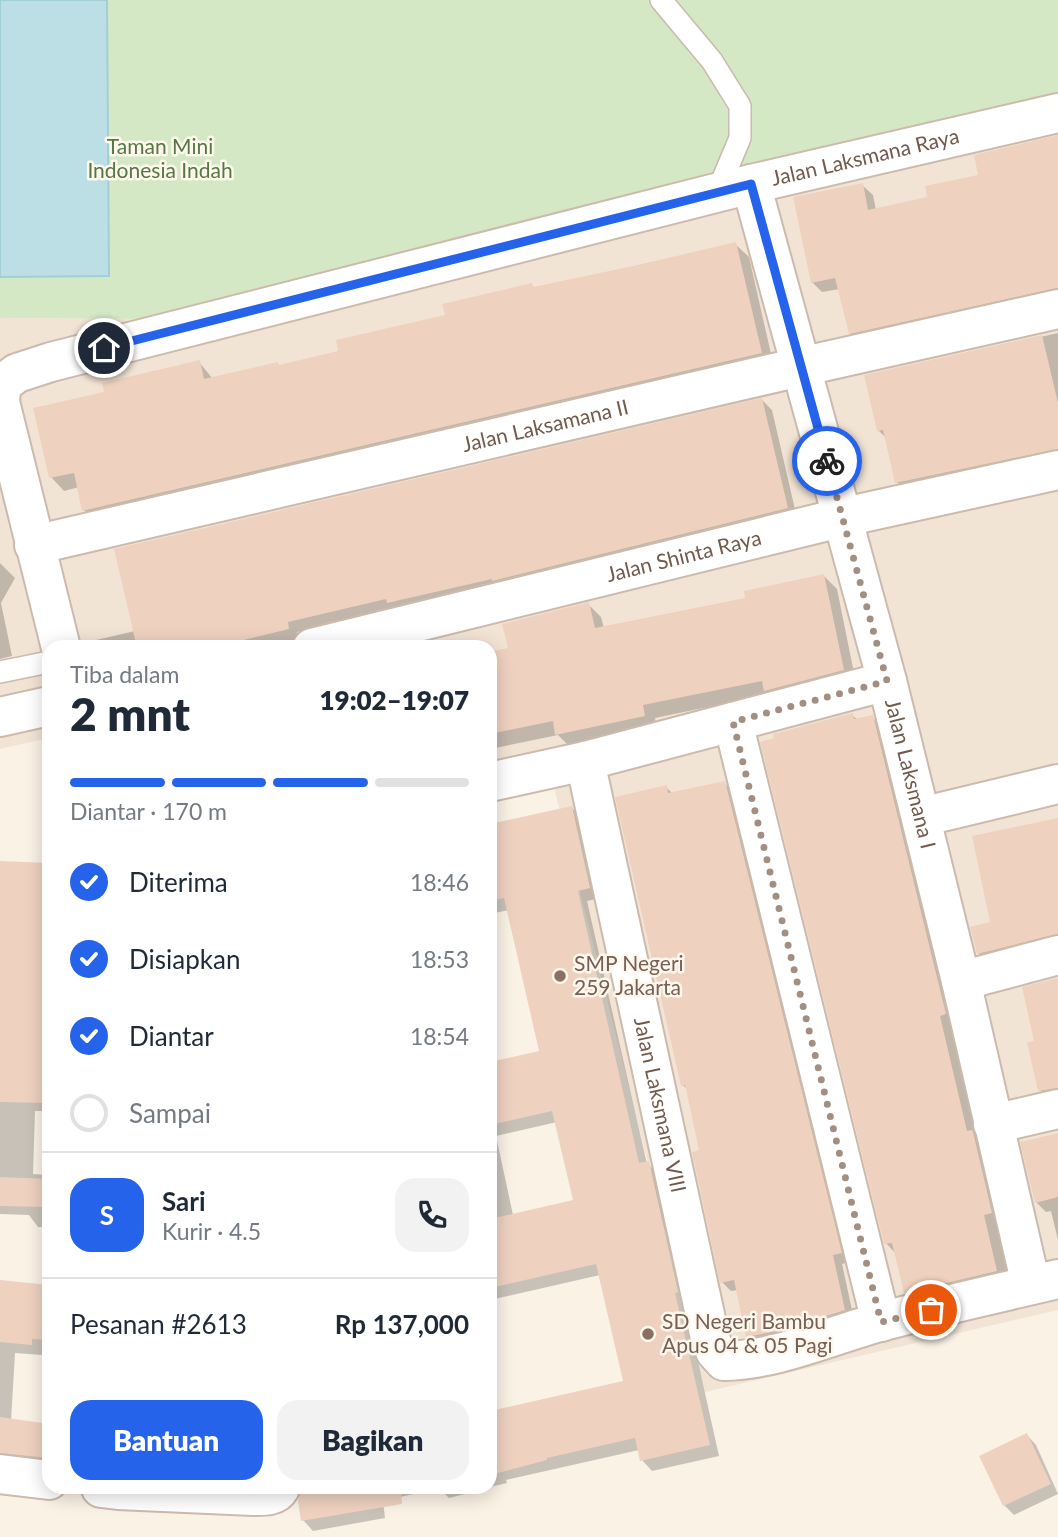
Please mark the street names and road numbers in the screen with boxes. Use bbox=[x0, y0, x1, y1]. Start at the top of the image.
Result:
street label: Jalan Laksmana Raya bbox=[769, 122, 961, 190]
street label: Jalan Laksamana II bbox=[459, 393, 631, 456]
street label: Jalan Shinta Raya bbox=[604, 524, 764, 586]
street label: Jalan Laksmana I bbox=[881, 696, 942, 851]
street label: Jalan Laksmana VIII bbox=[630, 1015, 692, 1195]

